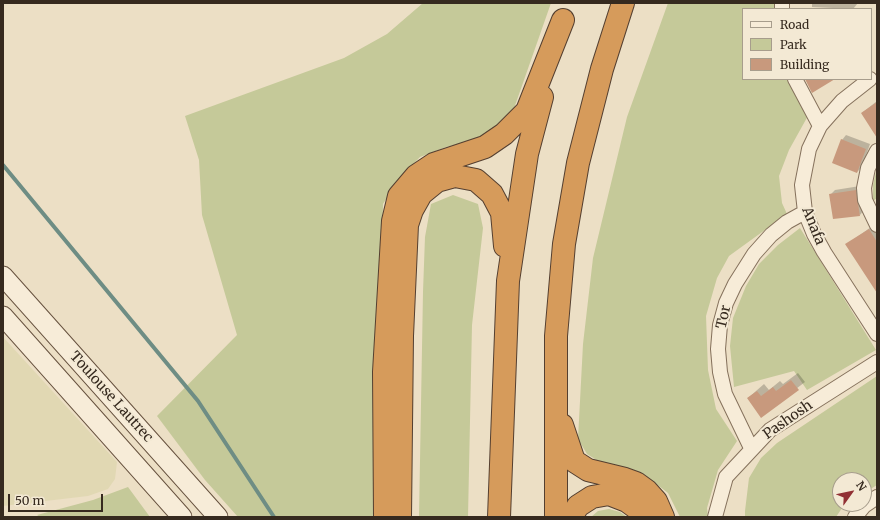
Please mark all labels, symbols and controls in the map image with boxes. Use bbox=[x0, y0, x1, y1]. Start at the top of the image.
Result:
legend bbox=[742, 8, 872, 80]
text: Road bbox=[780, 17, 809, 32]
text: Park bbox=[780, 37, 807, 52]
text: Building bbox=[780, 57, 829, 72]
street label: Anafa bbox=[798, 205, 828, 247]
street label: Tor bbox=[713, 304, 735, 330]
street label: Toulouse Lautrec bbox=[66, 348, 156, 446]
street label: Pashosh bbox=[760, 397, 816, 443]
north arrow bbox=[832, 472, 872, 512]
text: N bbox=[853, 479, 869, 493]
scale bar bbox=[10, 486, 105, 512]
text: 50 m bbox=[15, 493, 44, 508]

